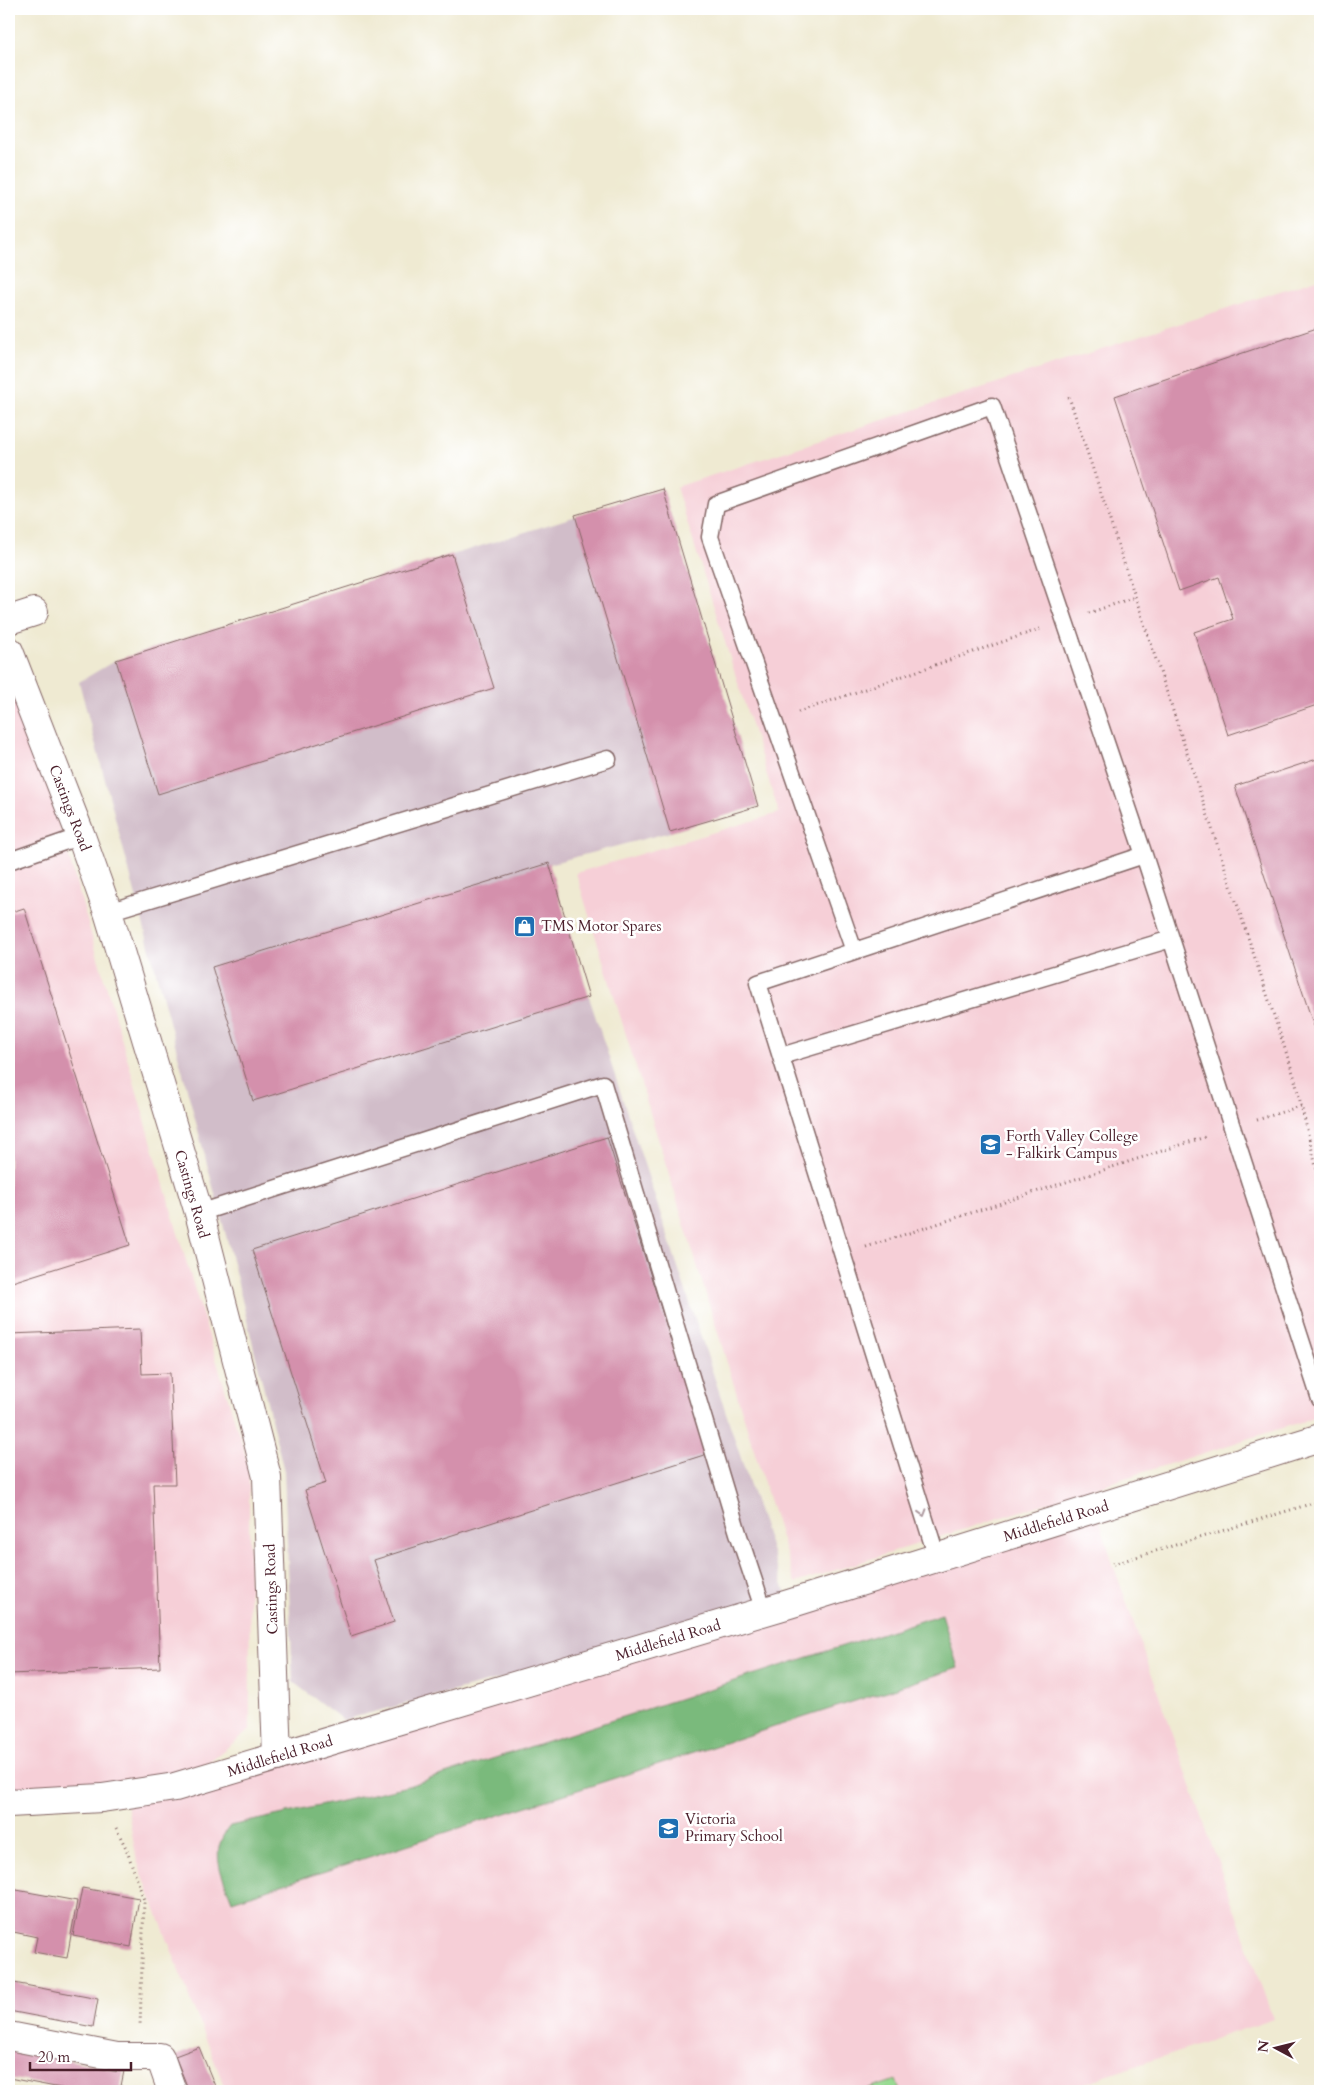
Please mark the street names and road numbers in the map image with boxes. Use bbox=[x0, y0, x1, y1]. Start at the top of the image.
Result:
street label: Castings Road bbox=[44, 762, 96, 854]
street label: Castings Road bbox=[170, 1148, 214, 1240]
street label: Middlefield Road bbox=[1001, 1496, 1111, 1546]
street label: Castings Road bbox=[259, 1543, 283, 1635]
street label: Middlefield Road bbox=[613, 1615, 723, 1665]
street label: Middlefield Road bbox=[225, 1731, 335, 1781]

